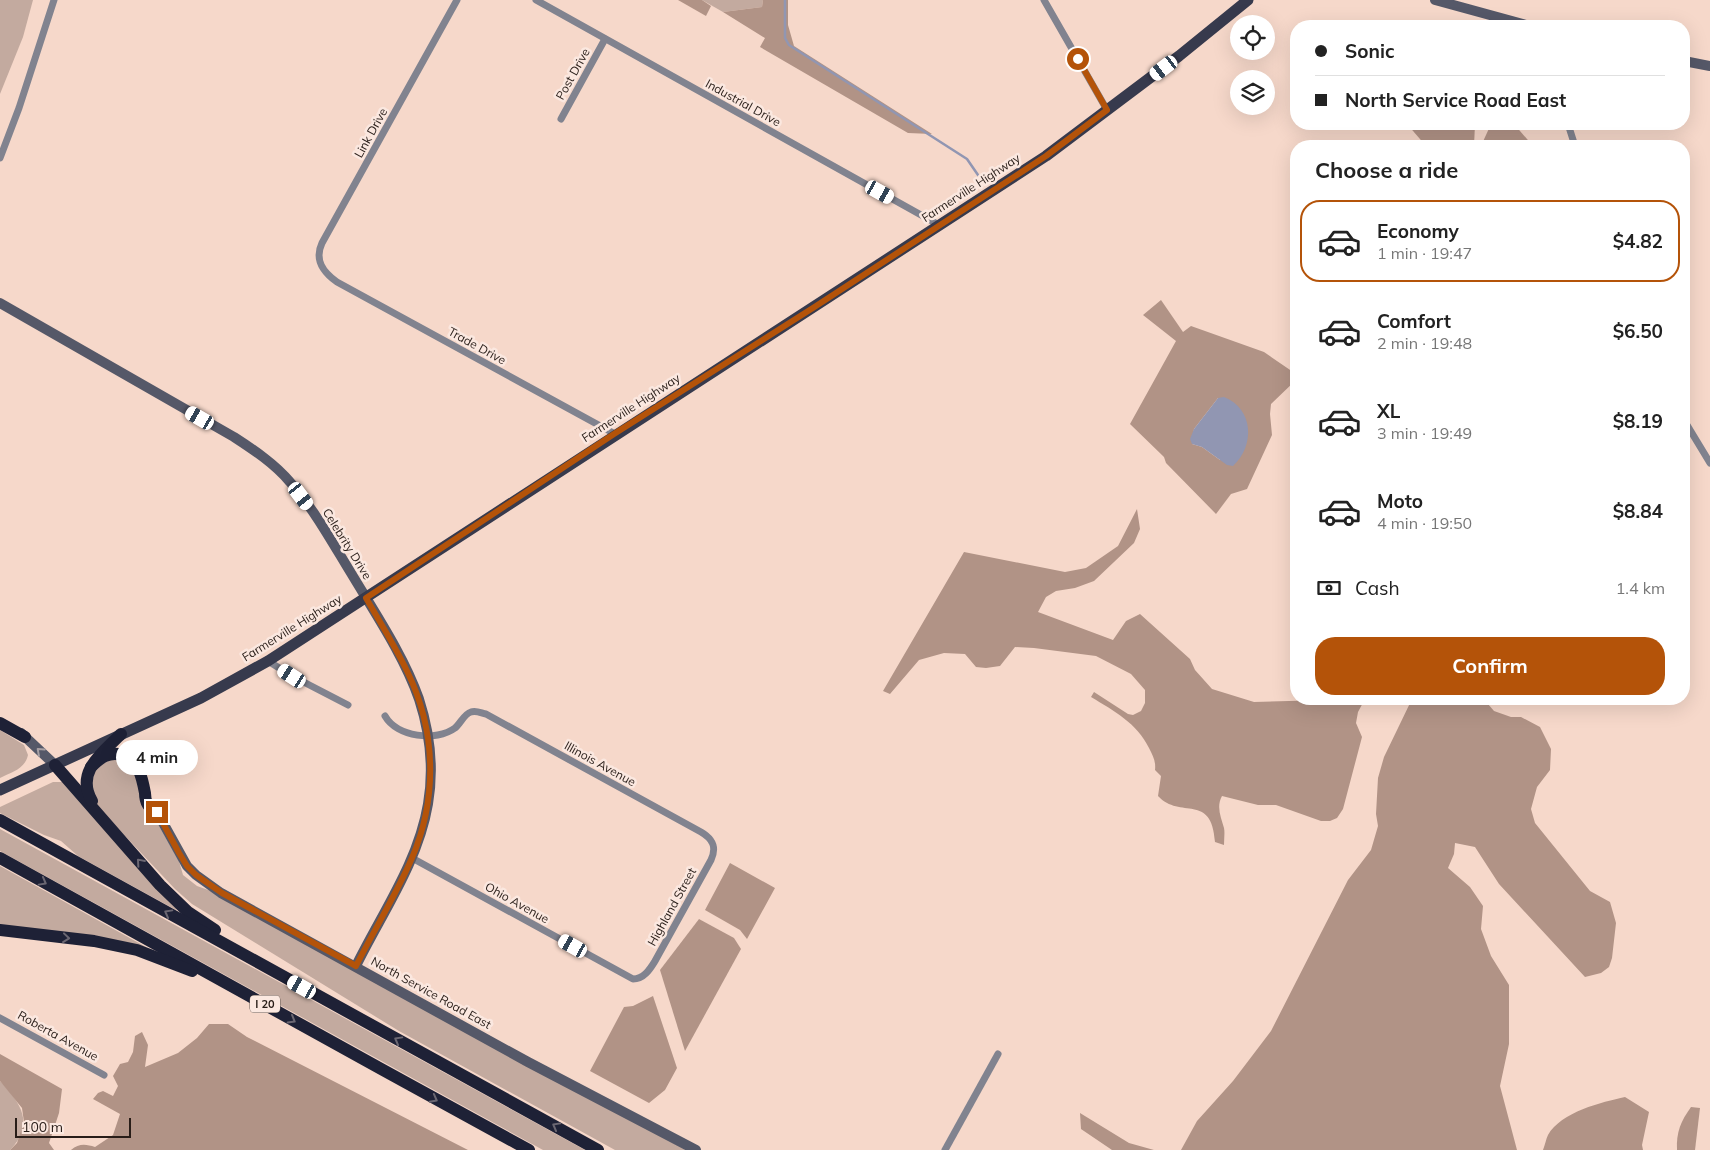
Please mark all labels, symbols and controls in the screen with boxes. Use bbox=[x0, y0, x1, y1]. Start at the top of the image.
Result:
map controls bbox=[1230, 15, 1275, 115]
button: locate bbox=[1230, 15, 1275, 60]
text: Sonic bbox=[1345, 39, 1395, 63]
street label: Post Drive bbox=[552, 45, 593, 102]
route start bbox=[1067, 48, 1089, 70]
car bbox=[1147, 53, 1180, 83]
button: layers bbox=[1230, 70, 1275, 115]
street label: Industrial Drive bbox=[703, 76, 784, 129]
text: North Service Road East bbox=[1345, 88, 1566, 112]
street label: Link Drive bbox=[351, 105, 390, 160]
street label: Farmerville Highway bbox=[919, 150, 1023, 225]
text: Choose a ride bbox=[1315, 156, 1458, 184]
car bbox=[863, 178, 896, 206]
icon: car bbox=[1317, 219, 1362, 264]
text: Economy bbox=[1377, 219, 1459, 243]
text: $4.82 bbox=[1613, 229, 1663, 253]
text: 1 min · 19:47 bbox=[1377, 243, 1472, 263]
icon: car bbox=[1317, 309, 1362, 354]
text: Comfort bbox=[1377, 309, 1451, 333]
text: $6.50 bbox=[1613, 319, 1663, 343]
street label: Trade Drive bbox=[446, 324, 509, 368]
text: 2 min · 19:48 bbox=[1377, 333, 1472, 353]
street label: Farmerville Highway bbox=[579, 370, 683, 445]
icon: car bbox=[1317, 399, 1362, 444]
text: XL bbox=[1377, 399, 1400, 423]
car bbox=[183, 404, 216, 432]
text: $8.19 bbox=[1613, 409, 1663, 433]
text: 3 min · 19:49 bbox=[1377, 423, 1472, 443]
car bbox=[285, 480, 316, 512]
icon: car bbox=[1317, 489, 1362, 534]
text: Moto bbox=[1377, 489, 1423, 513]
text: $8.84 bbox=[1613, 499, 1663, 523]
street label: Celebrity Drive bbox=[320, 505, 375, 582]
text: 4 min · 19:50 bbox=[1377, 513, 1472, 533]
icon: cash bbox=[1315, 574, 1343, 602]
text: Cash bbox=[1355, 576, 1400, 600]
text: 1.4 km bbox=[1616, 578, 1665, 598]
street label: Farmerville Highway bbox=[239, 591, 345, 664]
button: Confirm bbox=[1315, 637, 1665, 695]
car bbox=[275, 662, 308, 690]
street label: Illinois Avenue bbox=[562, 738, 639, 789]
callout: 4 min bbox=[116, 740, 198, 774]
text: 4 min bbox=[136, 747, 178, 767]
one-way arrow bbox=[37, 748, 46, 757]
route end bbox=[146, 801, 168, 823]
one-way arrow bbox=[137, 859, 146, 868]
street label: Highland Street bbox=[644, 865, 699, 948]
one-way arrow bbox=[37, 876, 46, 886]
street label: Ohio Avenue bbox=[483, 879, 552, 926]
one-way arrow bbox=[165, 909, 174, 919]
one-way arrow bbox=[62, 932, 70, 943]
car bbox=[556, 932, 589, 960]
street label: North Service Road East bbox=[369, 953, 494, 1032]
car bbox=[285, 973, 318, 1001]
road number: I 20 bbox=[250, 996, 280, 1012]
street label: Roberta Avenue bbox=[15, 1007, 101, 1064]
one-way arrow bbox=[287, 1013, 296, 1023]
one-way arrow bbox=[394, 1036, 403, 1046]
one-way arrow bbox=[429, 1092, 438, 1102]
scale bar bbox=[15, 1115, 131, 1138]
text: 100 m bbox=[22, 1118, 63, 1136]
one-way arrow bbox=[552, 1123, 561, 1133]

